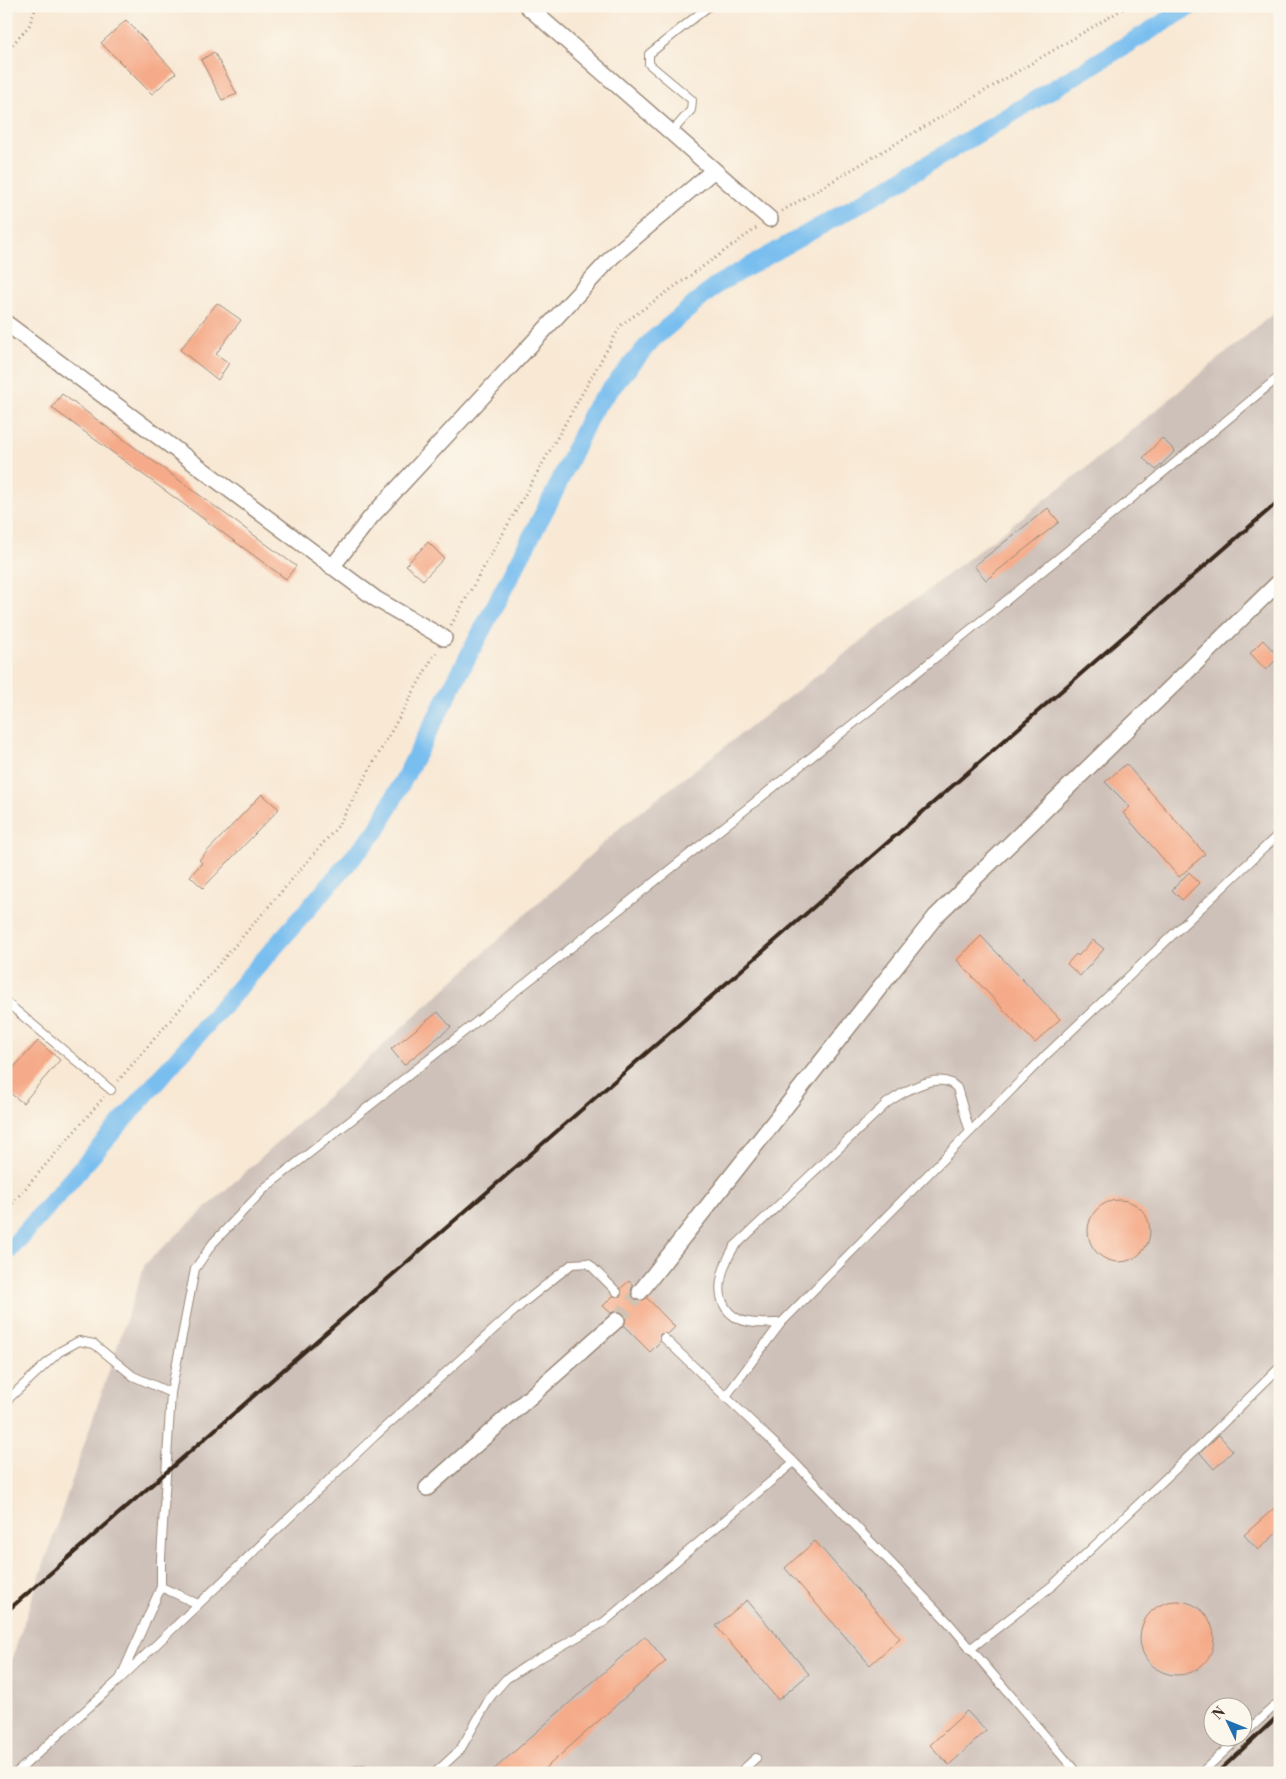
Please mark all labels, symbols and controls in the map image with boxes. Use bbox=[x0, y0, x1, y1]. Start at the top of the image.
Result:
north arrow bbox=[1204, 1696, 1254, 1746]
text: N bbox=[1209, 1704, 1230, 1724]

